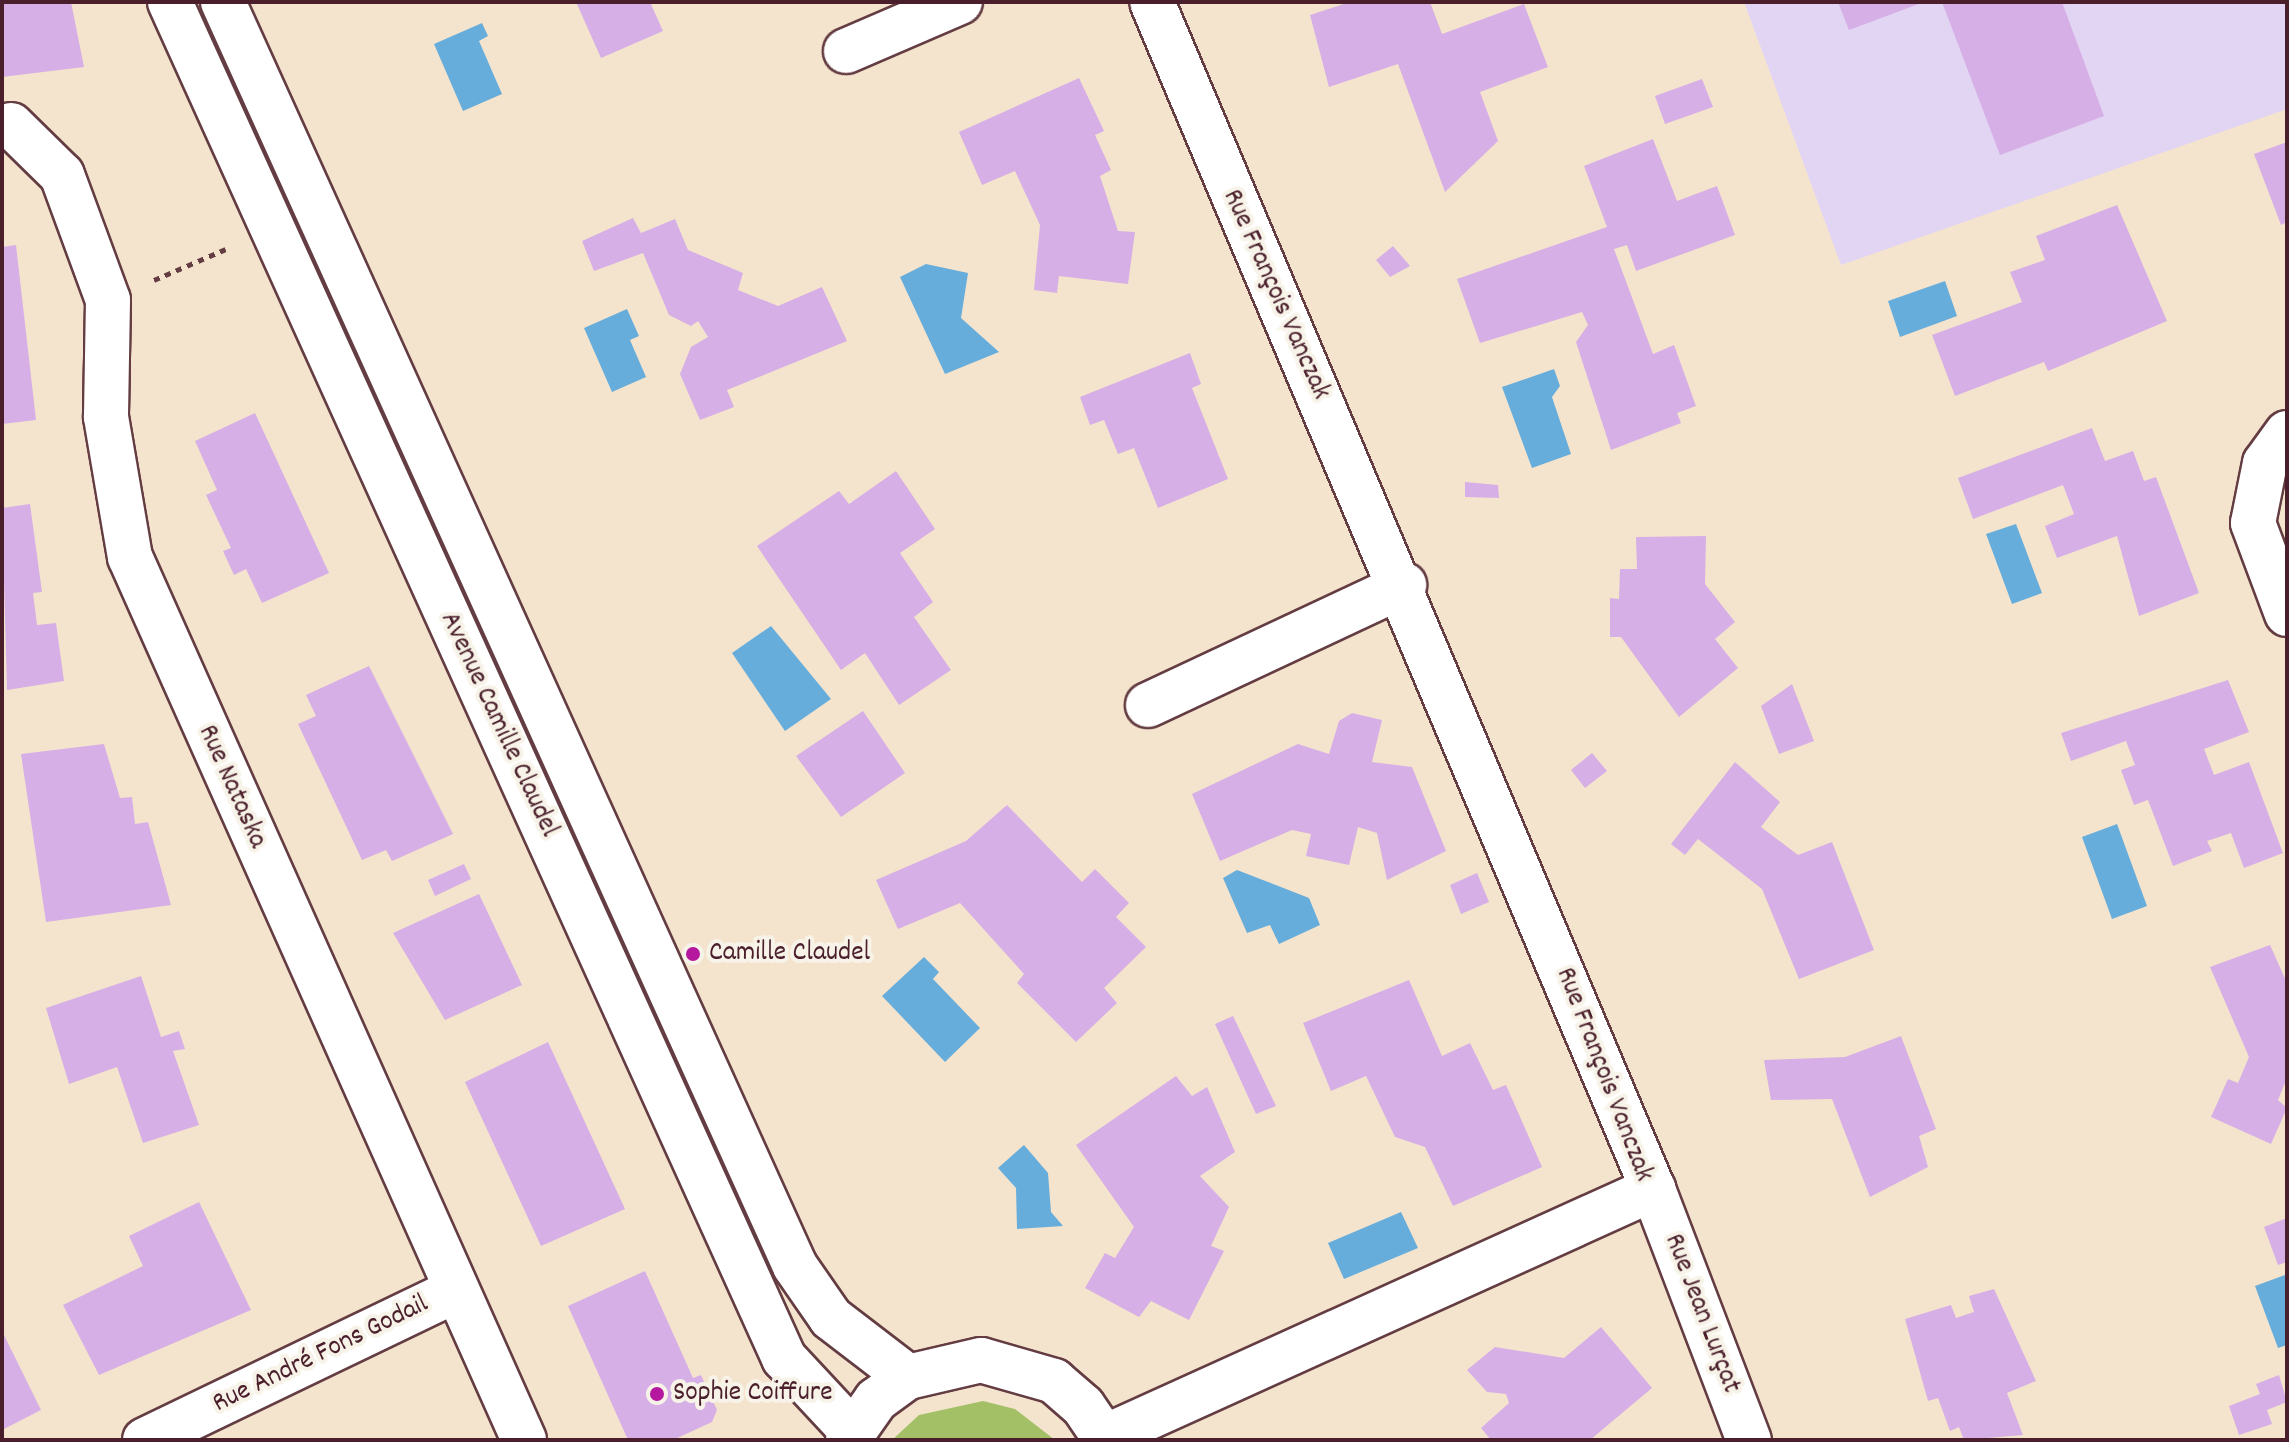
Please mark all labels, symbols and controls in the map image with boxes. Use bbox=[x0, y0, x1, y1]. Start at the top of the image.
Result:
street label: Rue François Vanczak bbox=[1214, 185, 1336, 405]
street label: Avenue Camille Claudel bbox=[431, 607, 565, 843]
street label: Rue Nataska bbox=[189, 720, 273, 854]
place label: Camille Claudel bbox=[709, 937, 870, 971]
marker: Camille Claudel bbox=[684, 945, 702, 963]
street label: Rue François Vanczak bbox=[1547, 963, 1659, 1187]
street label: Rue Jean Lurçat bbox=[1655, 1230, 1747, 1398]
street label: Rue André Fons Godail bbox=[208, 1288, 434, 1422]
place label: Sophie Coiffure bbox=[673, 1377, 833, 1411]
marker: Sophie Coiffure bbox=[648, 1385, 666, 1403]

